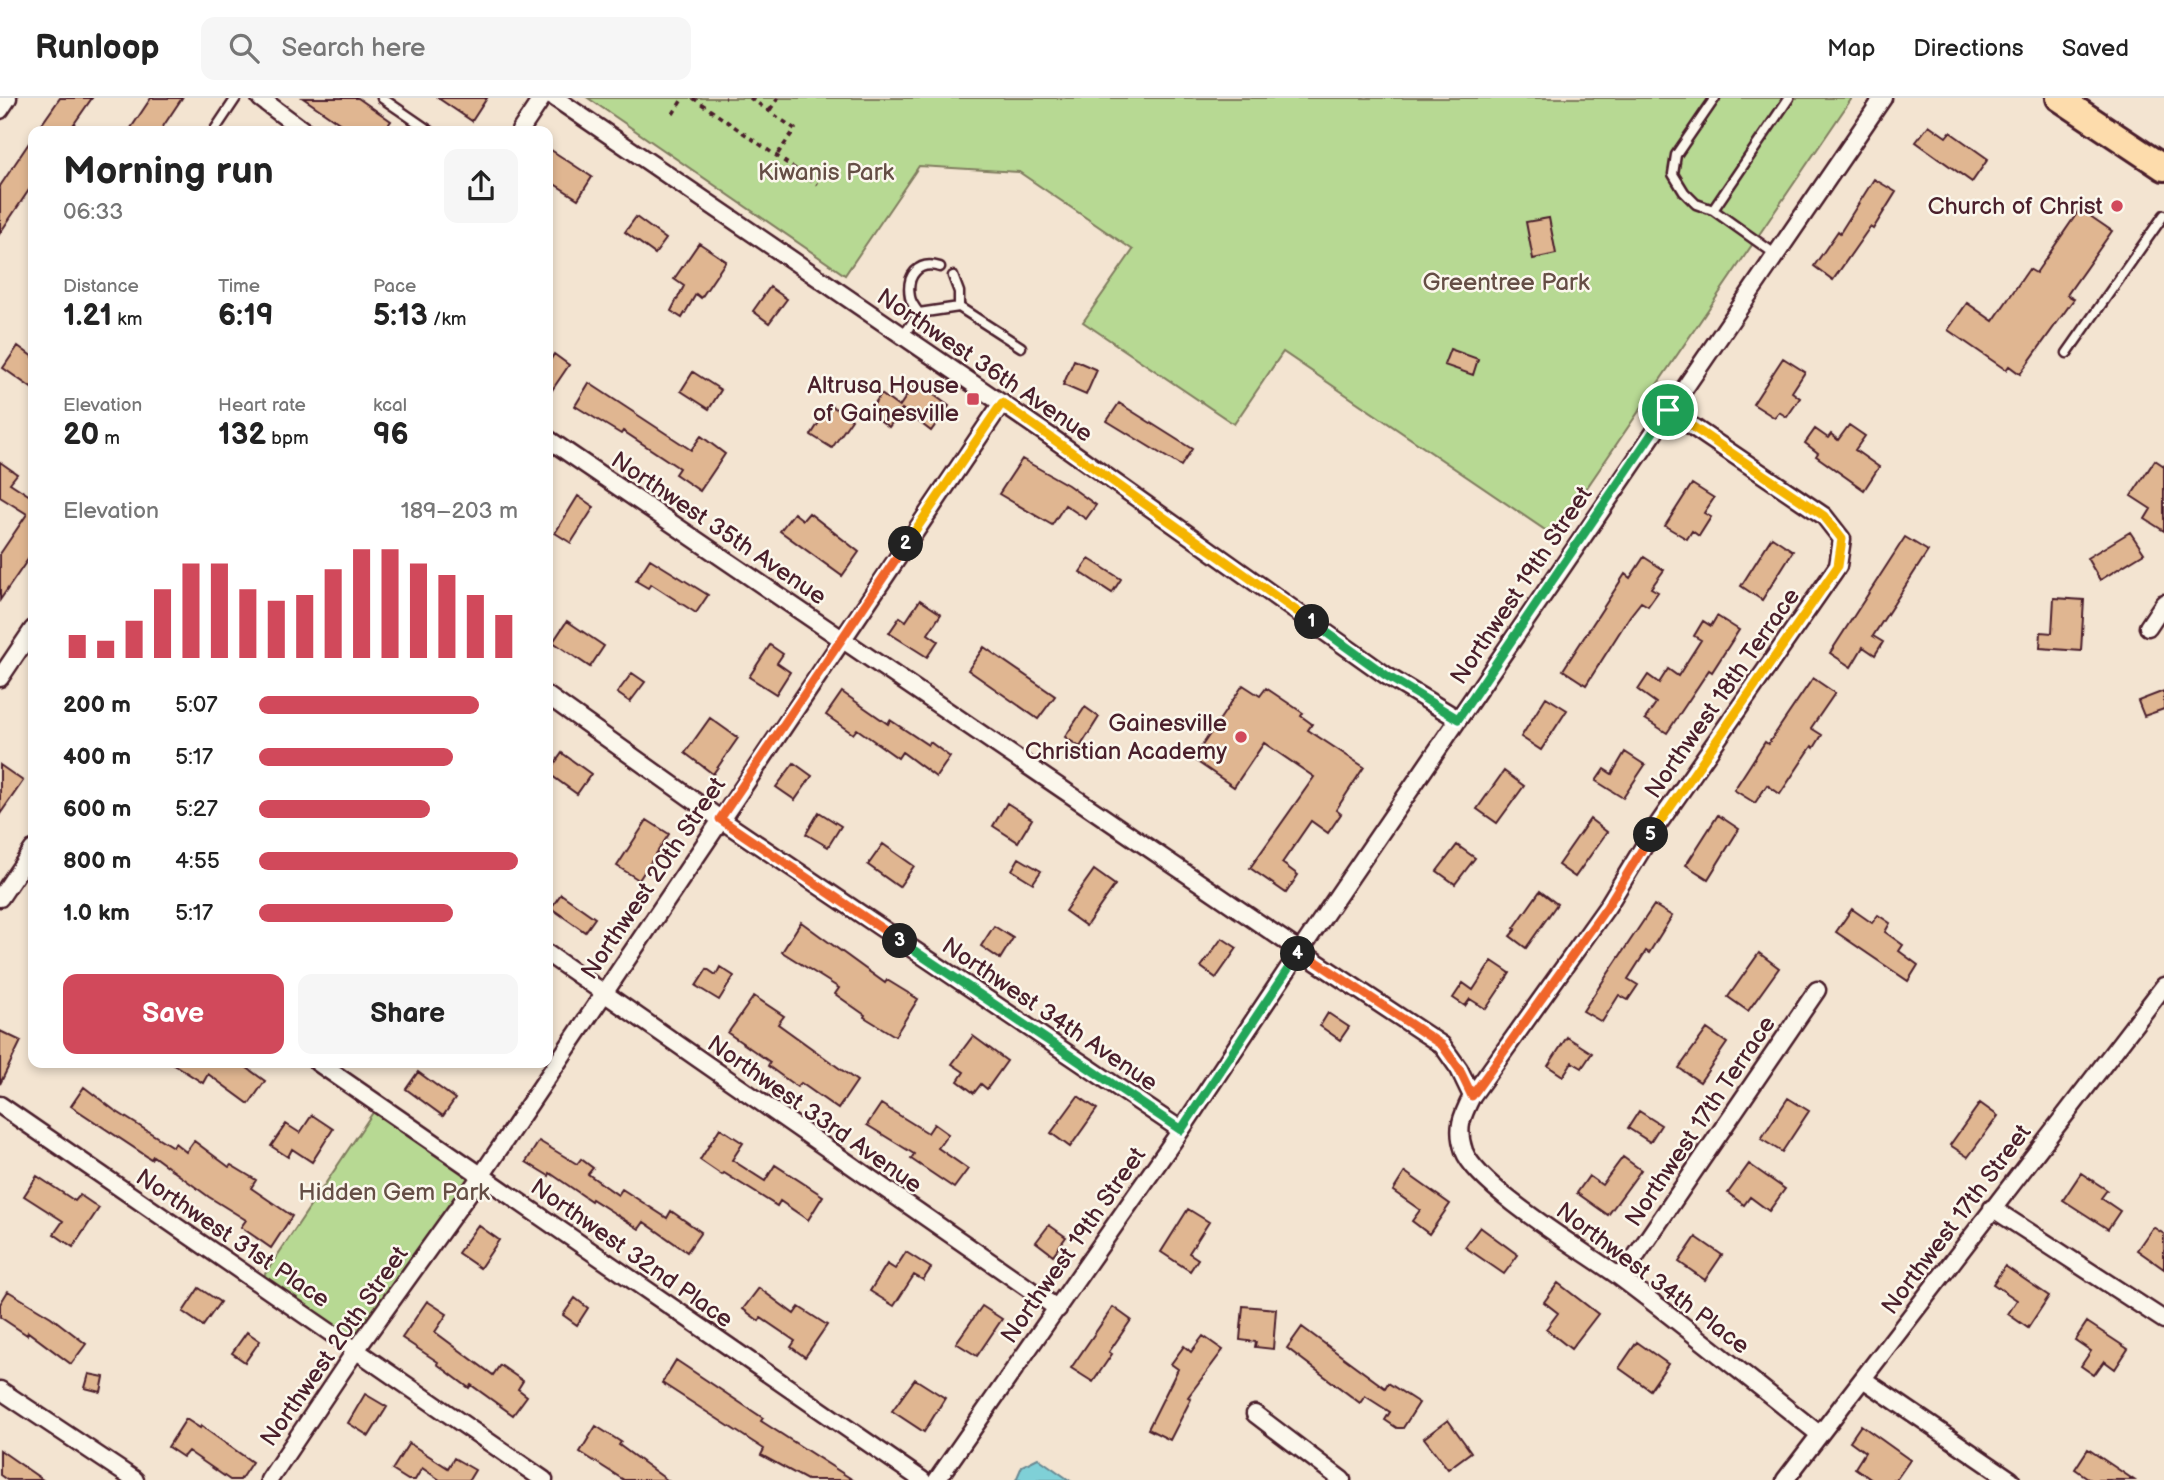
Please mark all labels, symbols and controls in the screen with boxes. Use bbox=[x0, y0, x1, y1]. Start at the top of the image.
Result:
search box bbox=[201, 17, 691, 80]
text: Runloop bbox=[35, 28, 159, 68]
icon: search bbox=[225, 29, 263, 67]
text: Search here bbox=[281, 33, 425, 64]
text: Map bbox=[1827, 34, 1875, 63]
text: Directions bbox=[1913, 34, 2024, 63]
text: Saved bbox=[2062, 34, 2129, 63]
text: Morning run bbox=[63, 149, 274, 194]
button: share bbox=[444, 149, 518, 223]
park label: Kiwanis Park bbox=[758, 158, 894, 187]
place label: Church of Christ bbox=[1927, 192, 2104, 221]
text: 06:33 bbox=[63, 198, 124, 226]
marker: Church of Christ bbox=[2109, 198, 2125, 214]
park label: Greentree Park bbox=[1423, 268, 1590, 297]
text: Distance bbox=[63, 275, 139, 298]
text: Time bbox=[218, 275, 260, 298]
text: Pace bbox=[373, 275, 416, 298]
street label: Northwest 36th Avenue bbox=[871, 282, 1098, 448]
text: 1.21 bbox=[63, 298, 112, 334]
text: 6:19 bbox=[218, 298, 274, 334]
text: 5:13 bbox=[373, 298, 428, 334]
text: km bbox=[112, 308, 142, 331]
text: /km bbox=[428, 308, 466, 331]
place label: Altrusa House of Gainesville bbox=[807, 371, 959, 428]
pin bbox=[1638, 380, 1698, 440]
marker: Altrusa House of Gainesville bbox=[965, 391, 981, 407]
icon: arrive bbox=[1649, 391, 1687, 429]
text: Elevation bbox=[63, 394, 142, 417]
text: Heart rate bbox=[218, 394, 306, 417]
text: kcal bbox=[373, 394, 407, 417]
text: 20 bbox=[63, 417, 99, 453]
text: 132 bbox=[218, 417, 266, 453]
text: 96 bbox=[373, 417, 409, 453]
text: m bbox=[99, 427, 120, 450]
text: bpm bbox=[266, 427, 309, 450]
street label: Northwest 35th Avenue bbox=[606, 446, 832, 611]
street label: Northwest 19th Street bbox=[1444, 480, 1599, 690]
text: Elevation bbox=[63, 497, 159, 525]
text: 189–203 m bbox=[401, 497, 518, 525]
pin: 2 bbox=[888, 526, 923, 562]
text: 2 bbox=[900, 532, 911, 555]
street label: Northwest 18th Terrace bbox=[1639, 582, 1806, 804]
pin: 1 bbox=[1294, 604, 1330, 640]
text: 1 bbox=[1308, 610, 1316, 633]
text: 200 m bbox=[63, 691, 131, 719]
text: 5:07 bbox=[175, 691, 218, 719]
place label: Gainesville Christian Academy bbox=[1025, 709, 1227, 766]
marker: Gainesville Christian Academy bbox=[1233, 729, 1249, 745]
text: 400 m bbox=[63, 743, 131, 771]
text: 5:17 bbox=[175, 743, 213, 771]
street label: Northwest 20th Street bbox=[575, 771, 732, 985]
text: 600 m bbox=[63, 795, 131, 823]
text: 5:27 bbox=[175, 795, 218, 823]
pin: 5 bbox=[1634, 818, 1668, 852]
text: 5 bbox=[1645, 823, 1656, 846]
text: 800 m bbox=[63, 847, 131, 875]
text: 4:55 bbox=[175, 847, 220, 875]
text: 1.0 km bbox=[63, 899, 130, 927]
text: 5:17 bbox=[175, 899, 213, 927]
pin: 3 bbox=[883, 924, 918, 958]
text: 3 bbox=[894, 929, 905, 952]
street label: Northwest 34th Avenue bbox=[936, 931, 1163, 1097]
pin: 4 bbox=[1280, 936, 1316, 972]
text: 4 bbox=[1292, 942, 1303, 965]
button: Save bbox=[63, 974, 284, 1054]
button: Share bbox=[298, 974, 518, 1054]
street label: Northwest 17th Terrace bbox=[1619, 1010, 1782, 1232]
street label: Northwest 33rd Avenue bbox=[702, 1029, 928, 1200]
street label: Northwest 17th Street bbox=[1875, 1118, 2038, 1320]
street label: Northwest 19th Street bbox=[995, 1141, 1152, 1349]
street label: Northwest 31st Place bbox=[130, 1163, 335, 1314]
street label: Northwest 32nd Place bbox=[525, 1173, 739, 1334]
park label: Hidden Gem Park bbox=[298, 1178, 490, 1207]
street label: Northwest 34th Place bbox=[1550, 1196, 1755, 1360]
street label: Northwest 20th Street bbox=[254, 1240, 415, 1452]

